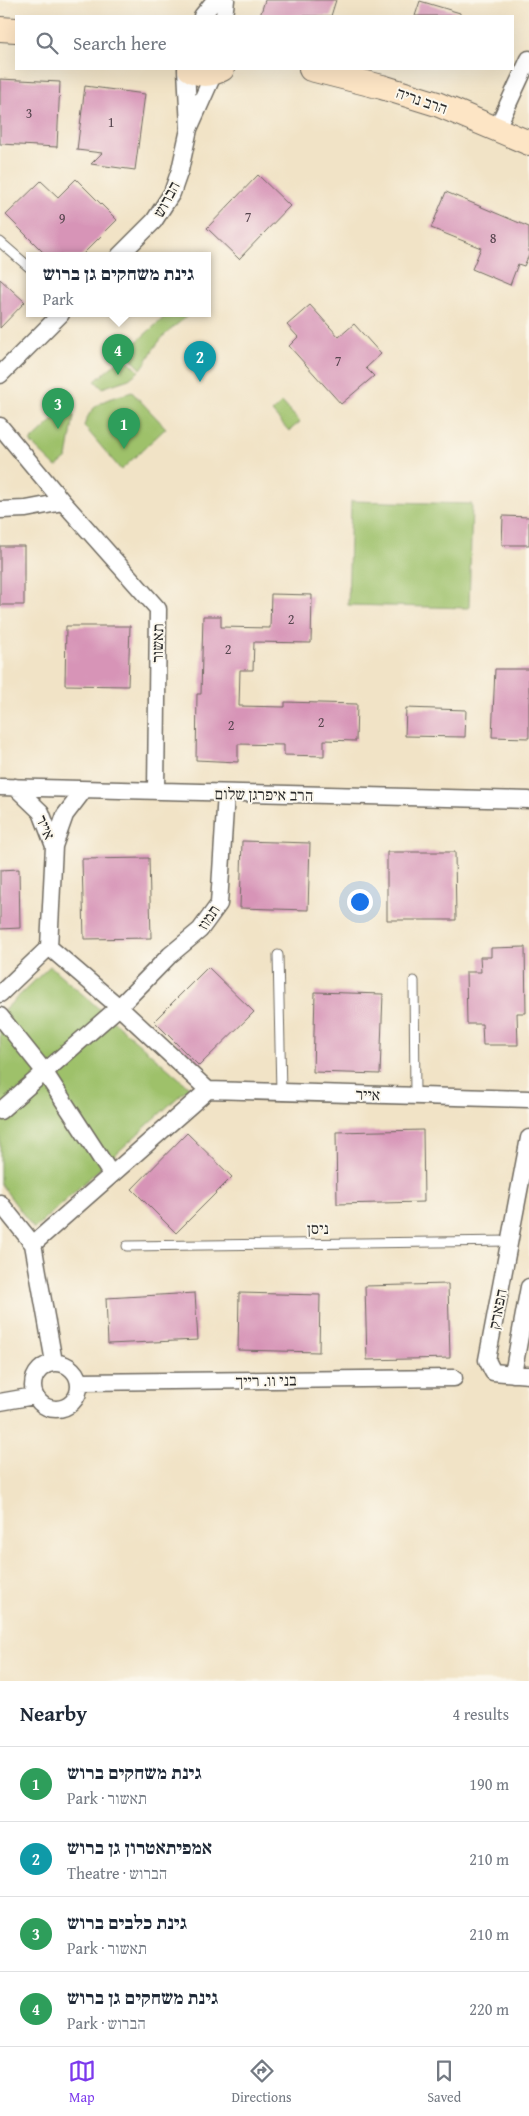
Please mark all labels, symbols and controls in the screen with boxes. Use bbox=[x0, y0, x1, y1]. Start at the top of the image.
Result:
search box bbox=[15, 15, 514, 70]
icon: search bbox=[33, 29, 61, 57]
text: Search here bbox=[73, 29, 167, 57]
street label: הרב נריה bbox=[393, 80, 451, 120]
house number: 3 bbox=[26, 103, 32, 123]
house number: 1 bbox=[108, 112, 114, 132]
street label: הברוש bbox=[146, 177, 186, 221]
house number: 7 bbox=[245, 207, 252, 227]
house number: 9 bbox=[59, 208, 66, 228]
house number: 8 bbox=[490, 228, 497, 248]
popup bbox=[26, 252, 211, 317]
text: גינת משחקים גן ברוש bbox=[43, 259, 194, 287]
text: Park bbox=[43, 287, 74, 311]
pin: 4 bbox=[102, 334, 134, 375]
pin: 2 bbox=[184, 341, 216, 382]
house number: 7 bbox=[335, 351, 342, 371]
pin: 3 bbox=[42, 388, 74, 429]
pin: 1 bbox=[108, 408, 140, 449]
house number: 2 bbox=[288, 609, 294, 629]
street label: תאשור bbox=[145, 623, 169, 663]
house number: 2 bbox=[225, 639, 231, 659]
house number: 2 bbox=[318, 712, 324, 732]
house number: 2 bbox=[228, 715, 234, 735]
street label: הרב איפרגן שלום bbox=[214, 781, 314, 807]
street label: אייר bbox=[30, 811, 62, 843]
your location bbox=[347, 889, 373, 915]
street label: תמוז bbox=[191, 899, 225, 935]
street label: אייר bbox=[355, 1082, 381, 1106]
street label: ניסן bbox=[307, 1216, 329, 1240]
street label: הפארק bbox=[481, 1287, 513, 1331]
street label: בני וו. רייך bbox=[235, 1367, 297, 1393]
text: Nearby bbox=[20, 1698, 87, 1729]
text: 4 results bbox=[452, 1702, 509, 1726]
text: גינת משחקים ברוש bbox=[67, 1758, 202, 1786]
text: 1 bbox=[32, 1772, 40, 1796]
text: 190 m bbox=[469, 1772, 509, 1796]
text: Park · תאשור bbox=[67, 1786, 147, 1810]
text: אמפיתאטרון גן ברוש bbox=[67, 1833, 212, 1861]
text: 2 bbox=[32, 1847, 40, 1871]
text: 210 m bbox=[469, 1847, 509, 1871]
text: Theatre · הברוש bbox=[67, 1861, 167, 1885]
text: גינת כלבים ברוש bbox=[67, 1908, 187, 1936]
text: 3 bbox=[32, 1922, 40, 1946]
text: 210 m bbox=[469, 1922, 509, 1946]
text: Park · תאשור bbox=[67, 1936, 147, 1960]
text: גינת משחקים גן ברוש bbox=[67, 1983, 218, 2011]
text: 4 bbox=[32, 1997, 40, 2021]
text: 220 m bbox=[469, 1997, 509, 2021]
text: Park · הברוש bbox=[67, 2011, 146, 2035]
tab: Map bbox=[68, 2057, 96, 2107]
tab: Directions bbox=[231, 2057, 292, 2107]
tab: Saved bbox=[427, 2057, 461, 2107]

